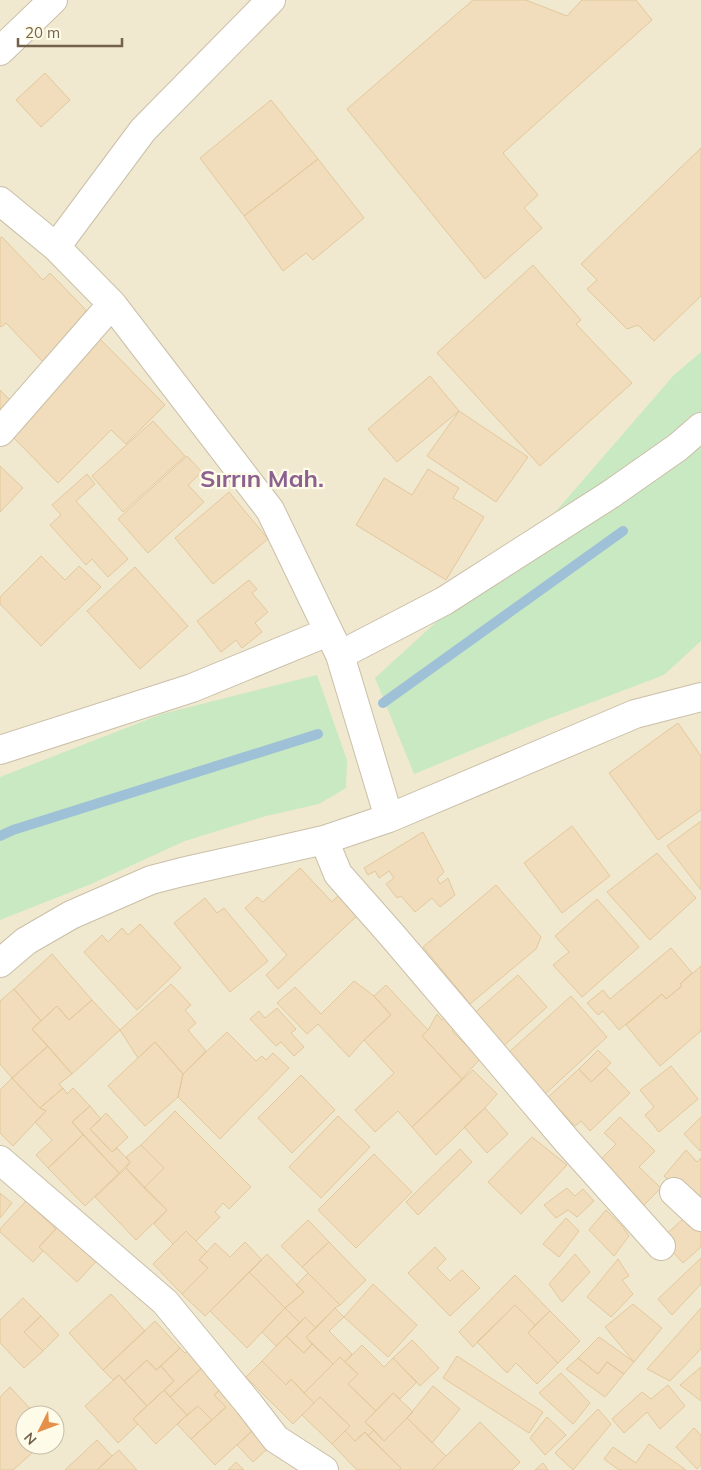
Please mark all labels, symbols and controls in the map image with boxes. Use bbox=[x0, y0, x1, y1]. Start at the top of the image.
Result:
scale bar bbox=[18, 15, 121, 47]
text: 20 m bbox=[25, 23, 60, 42]
district label: Sırrın Mah. bbox=[200, 463, 324, 493]
north arrow bbox=[15, 1405, 65, 1455]
text: N bbox=[20, 1429, 41, 1449]

